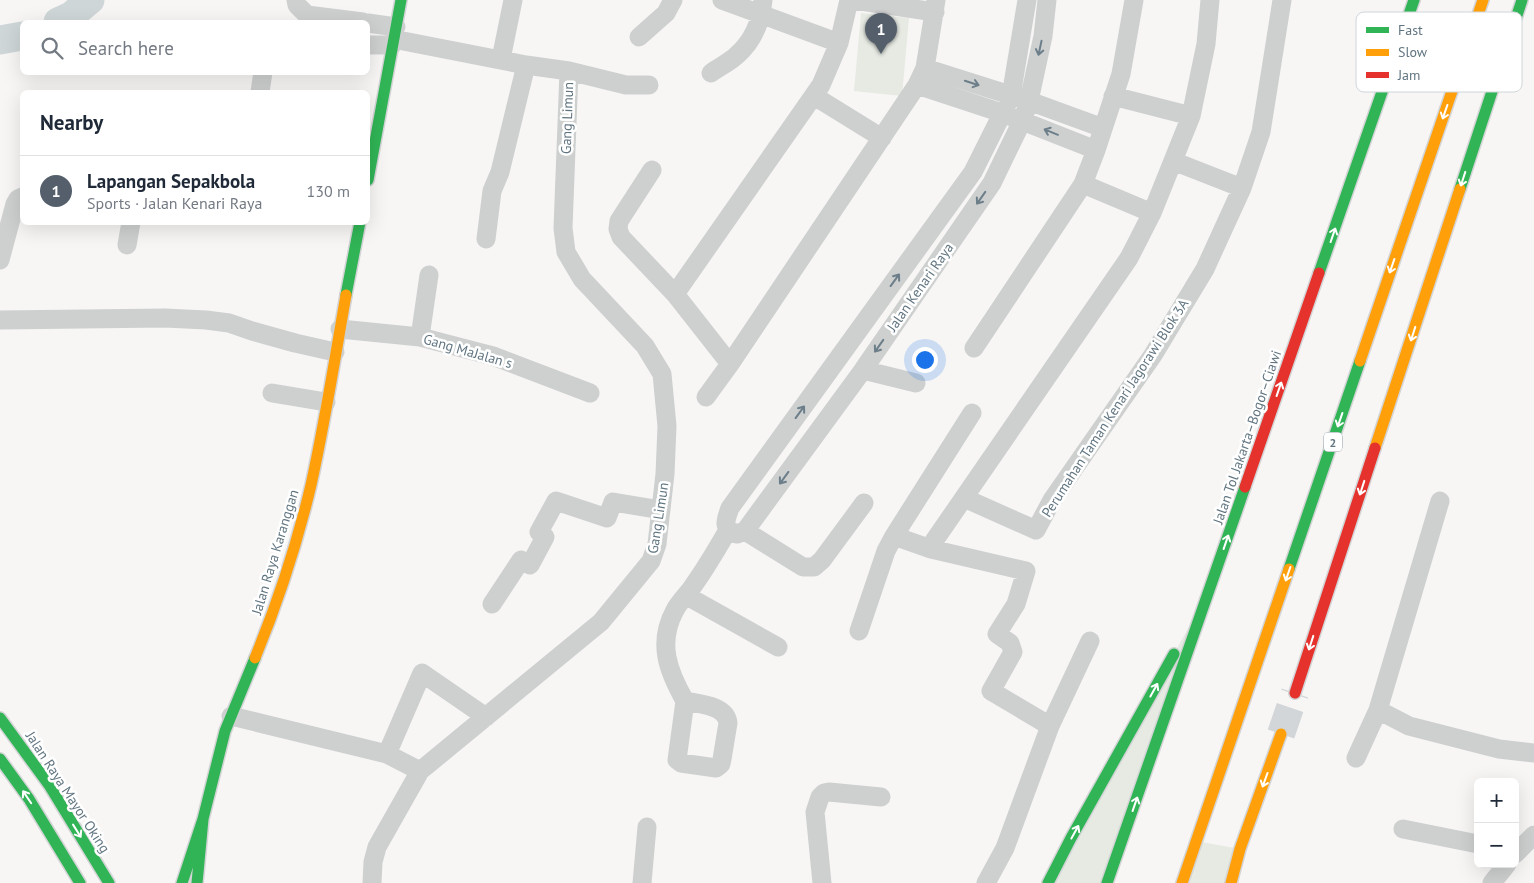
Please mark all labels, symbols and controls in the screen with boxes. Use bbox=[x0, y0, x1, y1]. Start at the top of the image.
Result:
legend bbox=[1356, 12, 1522, 92]
pin: 1 bbox=[865, 13, 897, 54]
search box bbox=[20, 20, 370, 75]
text: Fast bbox=[1398, 21, 1423, 39]
icon: search bbox=[38, 34, 66, 62]
text: Search here bbox=[78, 36, 174, 60]
one-way arrow bbox=[1035, 40, 1045, 56]
text: Slow bbox=[1398, 43, 1428, 61]
text: Jam bbox=[1397, 66, 1420, 84]
one-way arrow bbox=[963, 78, 979, 88]
street label: Gang Limun bbox=[557, 82, 577, 154]
one-way arrow bbox=[1439, 104, 1449, 120]
text: Nearby bbox=[40, 109, 103, 136]
one-way arrow bbox=[1044, 127, 1059, 136]
text: Lapangan Sepakbola bbox=[87, 169, 255, 193]
one-way arrow bbox=[1458, 171, 1468, 187]
text: 1 bbox=[51, 181, 61, 201]
text: 130 m bbox=[307, 181, 350, 201]
one-way arrow bbox=[976, 191, 986, 205]
text: Sports · Jalan Kenari Raya bbox=[87, 193, 262, 213]
one-way arrow bbox=[1328, 227, 1338, 243]
street label: Jalan Kenari Raya bbox=[882, 239, 957, 336]
one-way arrow bbox=[1387, 258, 1397, 274]
one-way arrow bbox=[890, 273, 900, 287]
street label: Perumahan Taman Kenari Jagorawi Blok 3A bbox=[1038, 295, 1193, 520]
one-way arrow bbox=[1407, 325, 1417, 341]
street label: Gang MaJalan s bbox=[421, 330, 515, 372]
one-way arrow bbox=[874, 339, 884, 353]
your location bbox=[912, 347, 938, 373]
street label: Jalan Tol Jakarta–Bogor–Ciawi bbox=[1208, 348, 1285, 527]
one-way arrow bbox=[1275, 381, 1284, 397]
one-way arrow bbox=[795, 405, 805, 419]
one-way arrow bbox=[1335, 412, 1344, 428]
road number: 2 bbox=[1324, 432, 1342, 452]
one-way arrow bbox=[778, 471, 789, 484]
one-way arrow bbox=[1357, 480, 1366, 495]
street label: Gang Limun bbox=[643, 481, 673, 555]
street label: Jalan Raya Karanggan bbox=[247, 487, 303, 618]
one-way arrow bbox=[1222, 535, 1231, 550]
one-way arrow bbox=[1283, 566, 1292, 581]
one-way arrow bbox=[1306, 634, 1316, 650]
one-way arrow bbox=[1149, 682, 1159, 697]
street label: Jalan Raya Mayor Oking bbox=[21, 727, 114, 856]
one-way arrow bbox=[1260, 772, 1269, 788]
map controls bbox=[1474, 778, 1519, 868]
button: + bbox=[1474, 778, 1519, 823]
one-way arrow bbox=[22, 790, 32, 804]
one-way arrow bbox=[1131, 797, 1140, 812]
one-way arrow bbox=[73, 823, 83, 837]
button: − bbox=[1474, 823, 1519, 868]
one-way arrow bbox=[1070, 825, 1080, 839]

